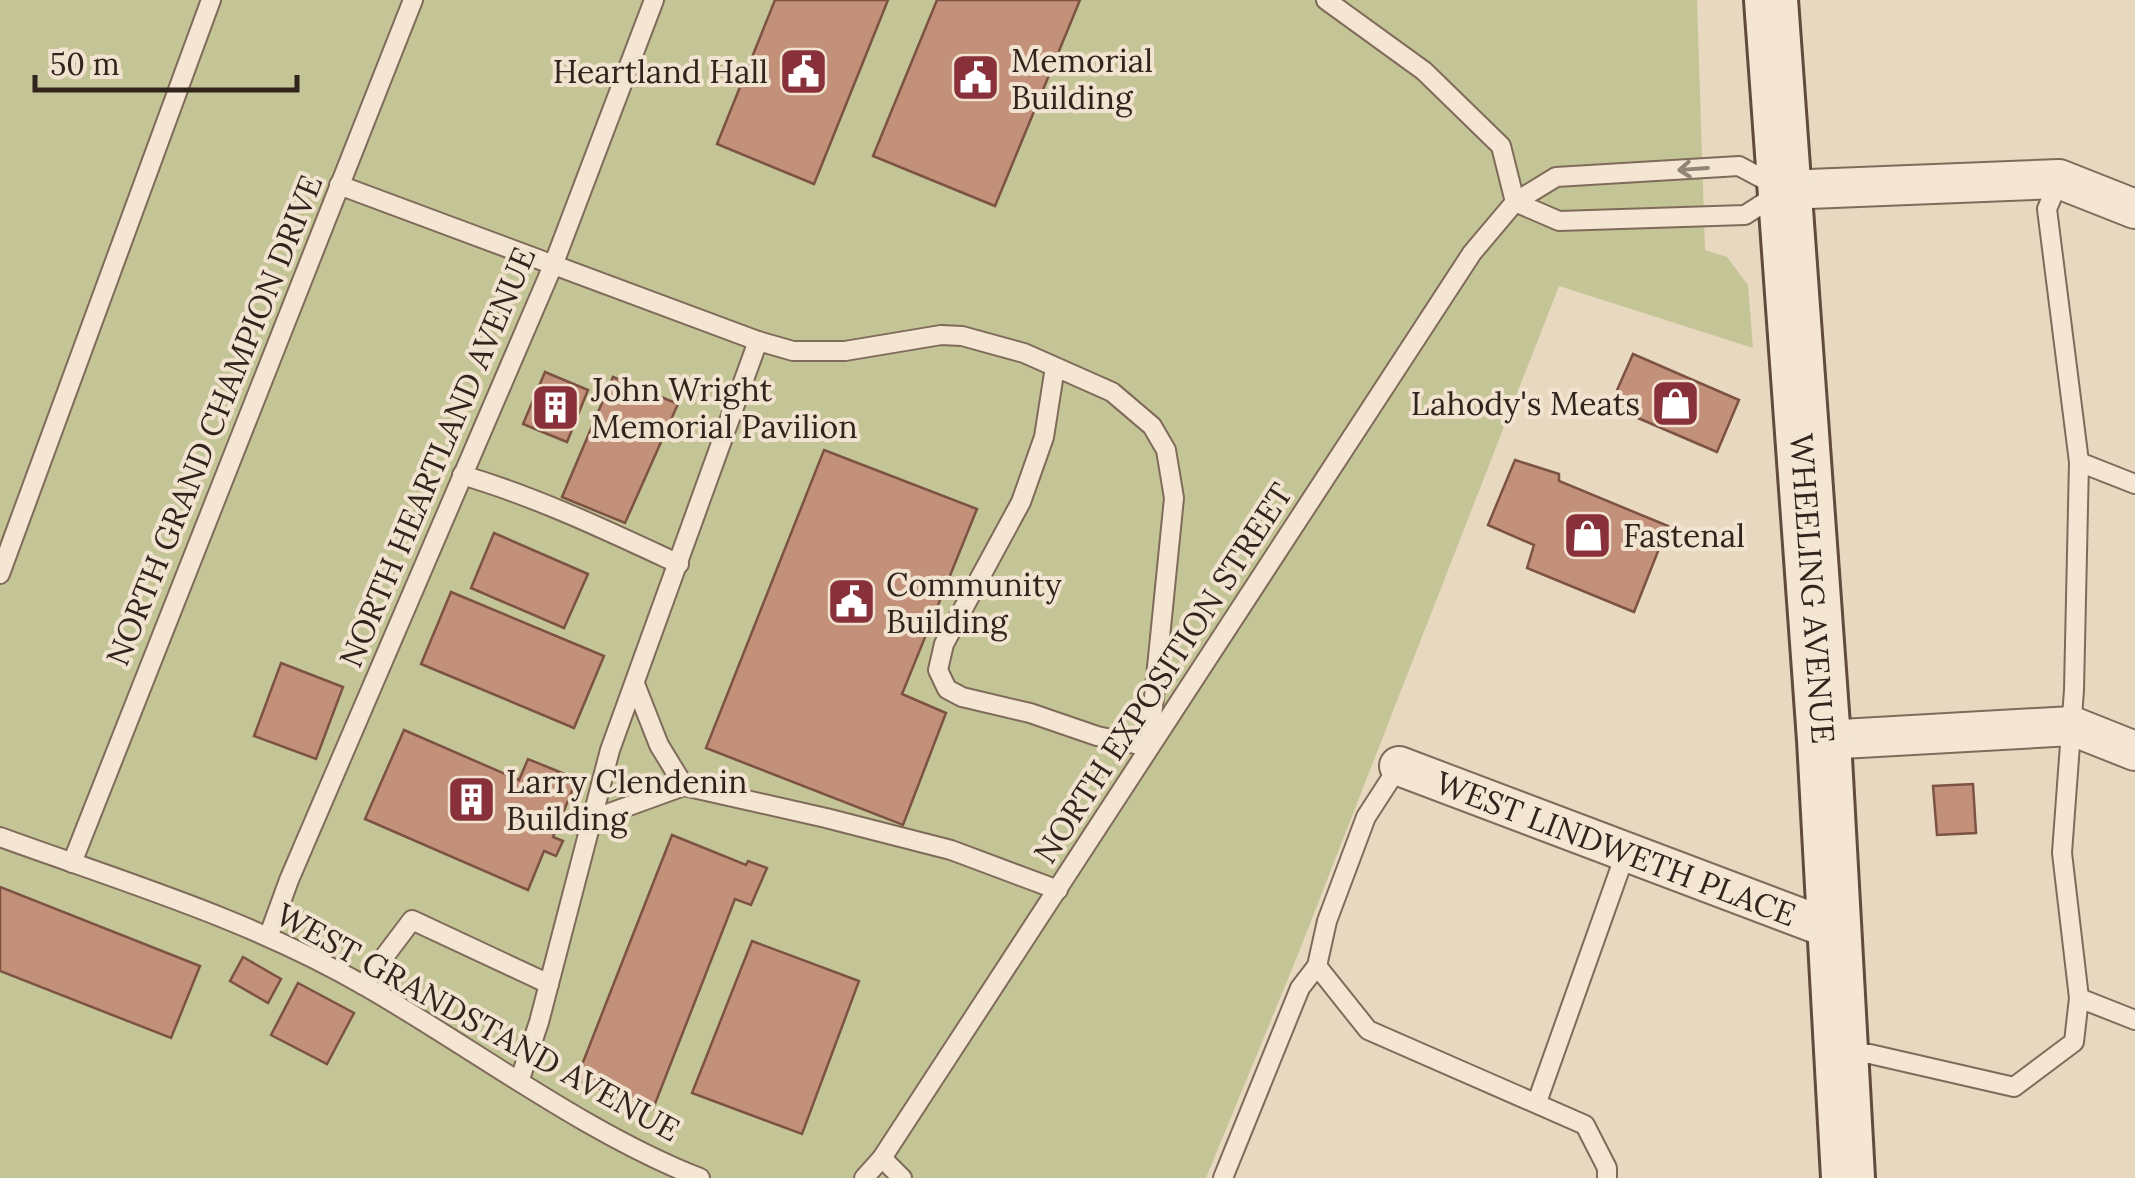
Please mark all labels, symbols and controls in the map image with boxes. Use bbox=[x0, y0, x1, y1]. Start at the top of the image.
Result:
scale bar bbox=[35, 30, 298, 92]
place label: Memorial Building bbox=[1011, 40, 1153, 118]
text: 50 m bbox=[50, 45, 120, 83]
public building icon: Heartland Hall bbox=[777, 45, 829, 97]
place label: Heartland Hall bbox=[553, 51, 768, 92]
public building icon: Memorial Building bbox=[950, 52, 1002, 104]
one-way arrow bbox=[1677, 159, 1709, 178]
street label: NORTH GRAND CHAMPION DRIVE bbox=[97, 169, 331, 671]
street label: NORTH HEARTLAND AVENUE bbox=[330, 241, 544, 673]
place label: John Wright Memorial Pavilion bbox=[590, 369, 858, 447]
shop icon: Lahody's Meats bbox=[1649, 377, 1701, 429]
building icon: John Wright Memorial Pavilion bbox=[530, 381, 582, 433]
place label: Lahody's Meats bbox=[1411, 383, 1640, 424]
street label: WHEELING AVENUE bbox=[1782, 432, 1845, 745]
street label: NORTH EXPOSITION STREET bbox=[1024, 475, 1302, 871]
shop icon: Fastenal bbox=[1562, 509, 1614, 561]
place label: Fastenal bbox=[1623, 515, 1745, 556]
place label: Community Building bbox=[886, 564, 1062, 642]
public building icon: Community Building bbox=[825, 576, 877, 628]
place label: Larry Clendenin Building bbox=[506, 761, 747, 839]
street label: WEST LINDWETH PLACE bbox=[1430, 761, 1802, 935]
building icon: Larry Clendenin Building bbox=[445, 773, 497, 825]
street label: WEST GRANDSTAND AVENUE bbox=[269, 894, 687, 1150]

